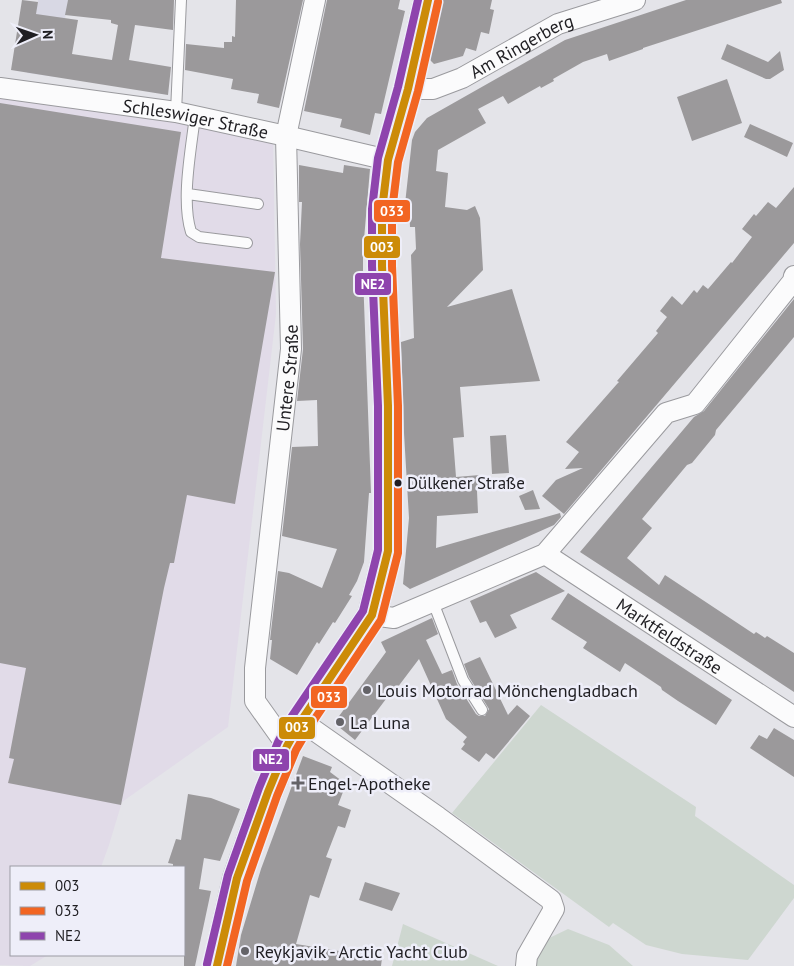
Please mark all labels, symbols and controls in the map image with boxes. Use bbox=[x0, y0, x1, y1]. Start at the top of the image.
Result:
street label: Am Ringerberg bbox=[465, 8, 576, 83]
north arrow bbox=[10, 10, 60, 60]
text: N bbox=[39, 30, 57, 39]
street label: Schleswiger Straße bbox=[121, 93, 271, 143]
line badge: 033 bbox=[373, 199, 411, 223]
text: 033 bbox=[380, 202, 404, 220]
line badge: 003 bbox=[363, 235, 401, 259]
text: 003 bbox=[370, 238, 394, 256]
line badge: NE2 bbox=[354, 272, 392, 296]
text: NE2 bbox=[361, 275, 385, 293]
street label: Untere Straße bbox=[270, 324, 303, 433]
place label: Dülkener Straße bbox=[407, 472, 525, 494]
marker: Dülkener Straße bbox=[393, 478, 403, 488]
street label: Marktfeldstraße bbox=[612, 593, 727, 679]
place label: Louis Motorrad Mönchengladbach bbox=[377, 679, 638, 702]
marker: Louis Motorrad Mönchengladbach bbox=[361, 684, 373, 696]
line badge: 033 bbox=[310, 685, 348, 709]
text: 033 bbox=[317, 688, 341, 706]
place label: La Luna bbox=[350, 711, 410, 734]
line badge: 003 bbox=[278, 716, 316, 740]
marker: La Luna bbox=[334, 716, 346, 728]
text: 003 bbox=[285, 718, 309, 736]
line badge: NE2 bbox=[252, 748, 290, 772]
text: NE2 bbox=[259, 750, 283, 768]
place label: Engel-Apotheke bbox=[308, 772, 431, 795]
marker: Engel-Apotheke bbox=[292, 777, 304, 789]
legend bbox=[10, 866, 185, 956]
text: 003 bbox=[55, 876, 80, 895]
text: 033 bbox=[55, 901, 80, 920]
text: NE2 bbox=[55, 926, 81, 945]
place label: Reykjavik - Arctic Yacht Club bbox=[255, 940, 468, 963]
marker: Reykjavik - Arctic Yacht Club bbox=[239, 945, 251, 957]

